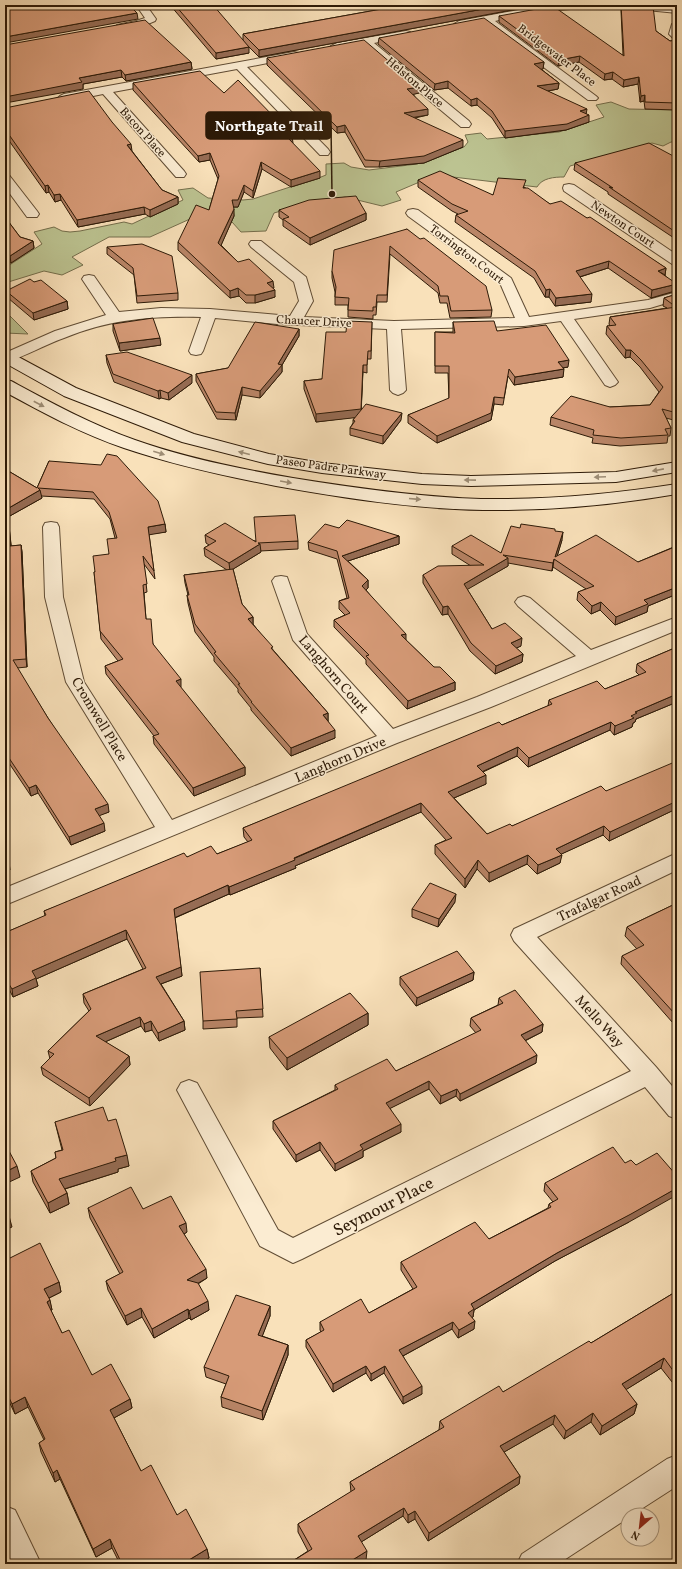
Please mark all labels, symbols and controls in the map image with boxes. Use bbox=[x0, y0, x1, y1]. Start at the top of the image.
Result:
street label: Bridgewater Place bbox=[514, 21, 599, 91]
street label: Helston Place bbox=[382, 54, 447, 112]
street label: Bacon Place bbox=[115, 104, 169, 161]
callout: Northgate Trail bbox=[206, 112, 331, 139]
text: Northgate Trail bbox=[215, 117, 323, 138]
street label: Newton Court bbox=[587, 197, 658, 252]
street label: Torrington Court bbox=[426, 221, 507, 288]
street label: Chaucer Drive bbox=[276, 312, 352, 332]
one-way arrow bbox=[34, 400, 45, 407]
one-way arrow bbox=[238, 449, 250, 455]
one-way arrow bbox=[154, 450, 166, 456]
street label: Paseo Padre Parkway bbox=[275, 452, 388, 484]
one-way arrow bbox=[652, 468, 664, 474]
one-way arrow bbox=[594, 474, 606, 481]
one-way arrow bbox=[464, 477, 476, 484]
one-way arrow bbox=[280, 479, 292, 485]
one-way arrow bbox=[409, 495, 421, 502]
street label: Langhorn Court bbox=[293, 632, 372, 718]
street label: Cromwell Place bbox=[66, 674, 132, 766]
street label: Langhorn Drive bbox=[292, 732, 389, 788]
street label: Trafalgar Road bbox=[554, 872, 645, 927]
street label: Mello Way bbox=[570, 992, 628, 1053]
street label: Seymour Place bbox=[330, 1172, 438, 1242]
north arrow bbox=[620, 1507, 660, 1547]
text: N bbox=[629, 1526, 643, 1543]

